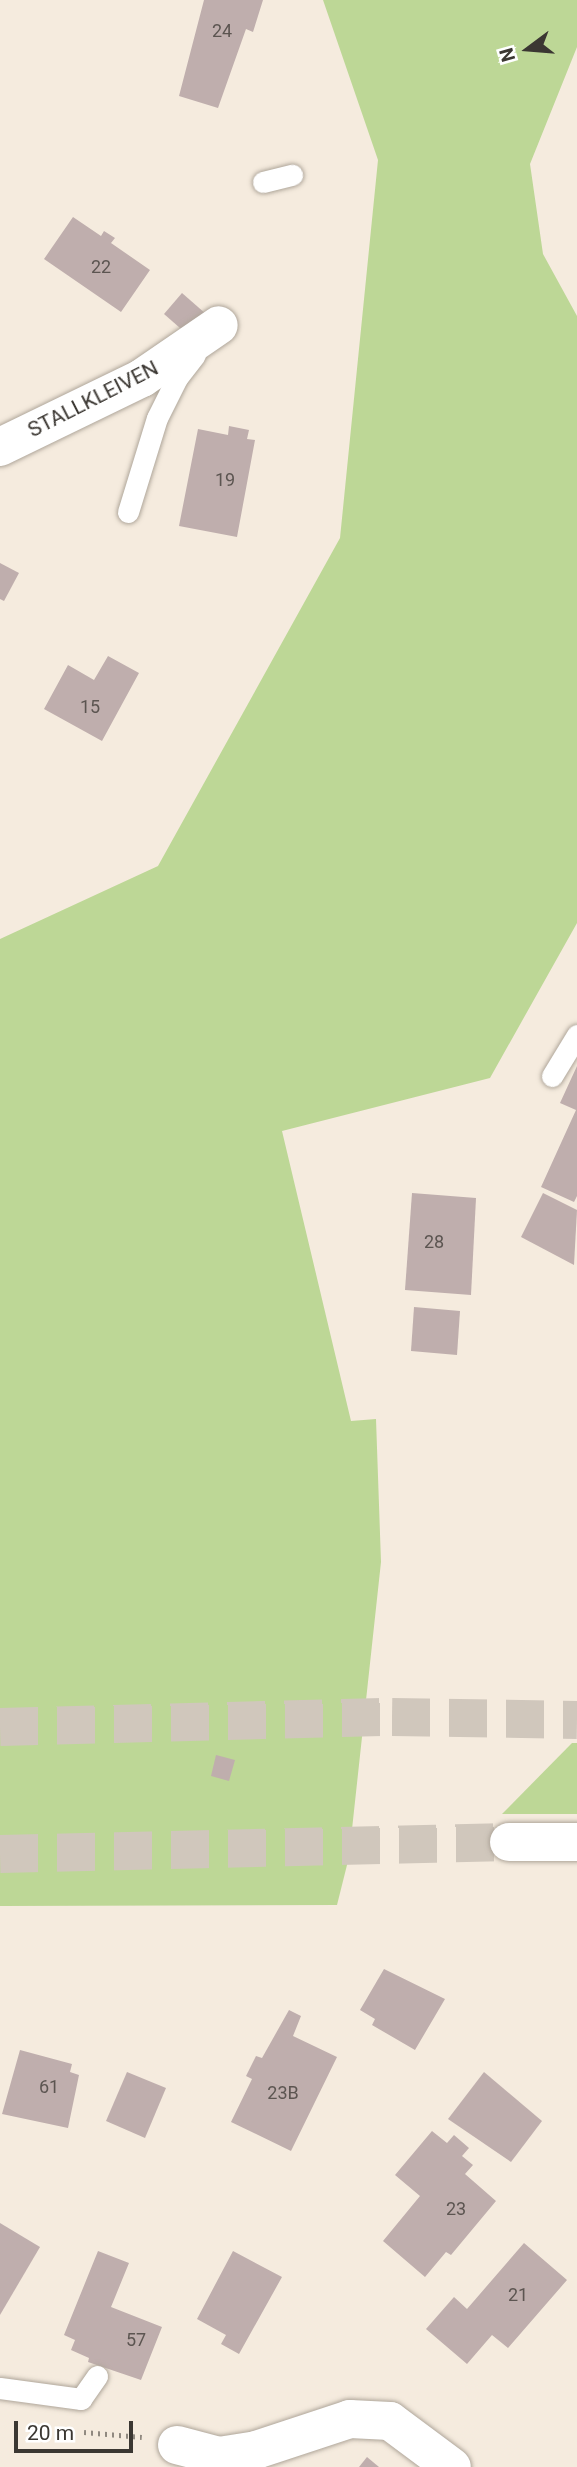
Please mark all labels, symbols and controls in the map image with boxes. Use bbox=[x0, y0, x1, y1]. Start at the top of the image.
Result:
north arrow bbox=[493, 14, 563, 84]
house number: 24 bbox=[212, 20, 232, 42]
text: N bbox=[494, 45, 520, 65]
house number: 22 bbox=[91, 256, 111, 278]
street label: STALLKLEIVEN bbox=[24, 355, 162, 443]
house number: 19 bbox=[215, 469, 235, 491]
house number: 15 bbox=[80, 696, 100, 718]
house number: 28 bbox=[424, 1231, 444, 1253]
house number: 61 bbox=[39, 2076, 59, 2098]
house number: 23B bbox=[267, 2082, 299, 2104]
house number: 23 bbox=[446, 2198, 466, 2220]
house number: 21 bbox=[508, 2284, 528, 2306]
house number: 57 bbox=[126, 2329, 146, 2351]
scale bar bbox=[18, 2408, 136, 2452]
text: 20 m bbox=[27, 2421, 74, 2445]

